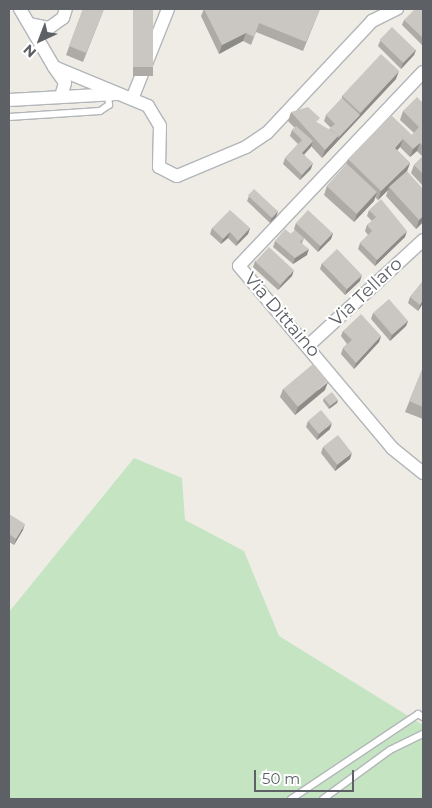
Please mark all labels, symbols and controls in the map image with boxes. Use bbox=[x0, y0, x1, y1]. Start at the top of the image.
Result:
north arrow bbox=[15, 15, 65, 65]
text: N bbox=[19, 41, 40, 61]
street label: Via Tellaro bbox=[325, 253, 407, 331]
street label: Via Dittaino bbox=[239, 268, 325, 362]
scale bar bbox=[257, 760, 357, 792]
text: 50 m bbox=[262, 769, 300, 788]

